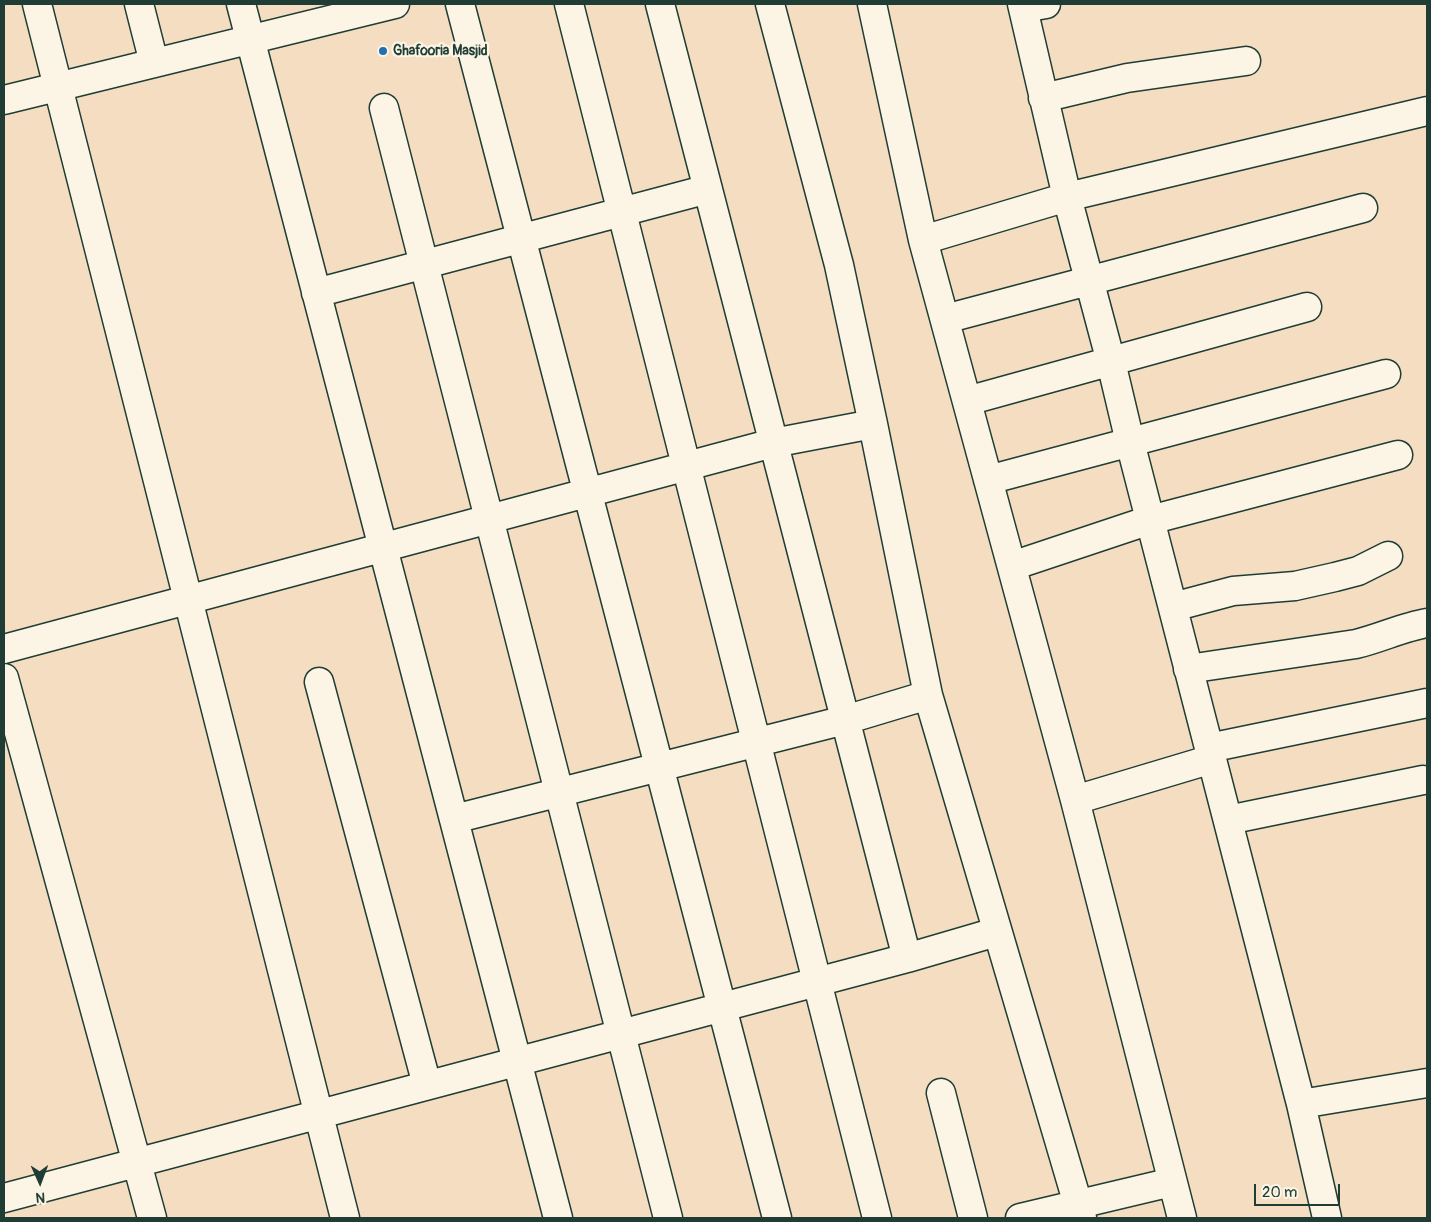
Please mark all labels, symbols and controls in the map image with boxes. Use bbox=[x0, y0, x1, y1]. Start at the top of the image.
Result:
place label: Ghafooria Masjid bbox=[393, 43, 488, 59]
marker: Ghafooria Masjid bbox=[377, 45, 389, 57]
north arrow bbox=[15, 1157, 65, 1207]
scale bar bbox=[1256, 1174, 1342, 1206]
text: 20 m bbox=[1262, 1183, 1297, 1202]
text: N bbox=[36, 1189, 46, 1206]

